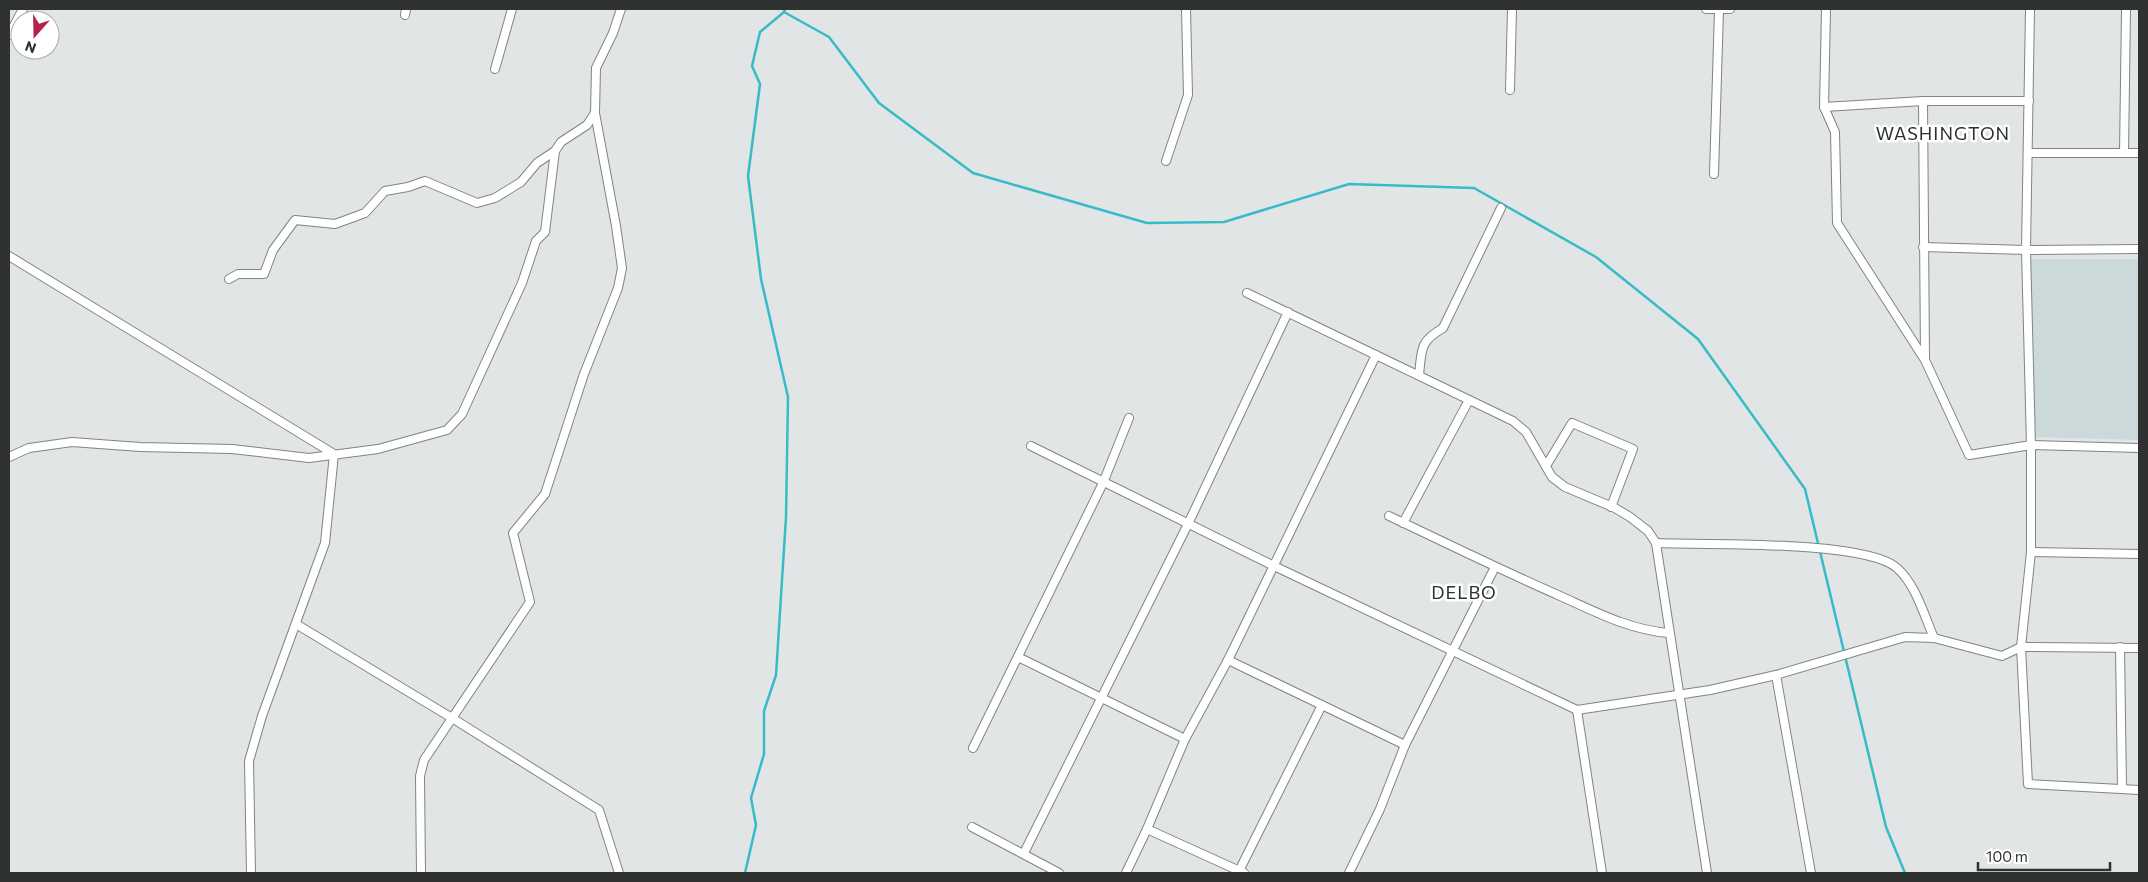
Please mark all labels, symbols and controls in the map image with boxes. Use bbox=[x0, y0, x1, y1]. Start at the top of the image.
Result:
north arrow bbox=[10, 10, 60, 60]
text: N bbox=[23, 38, 38, 57]
district label: WASHINGTON bbox=[1876, 122, 2010, 144]
district label: DELBO bbox=[1431, 581, 1497, 603]
scale bar bbox=[1978, 840, 2110, 872]
text: 100 m bbox=[1986, 847, 2028, 865]

